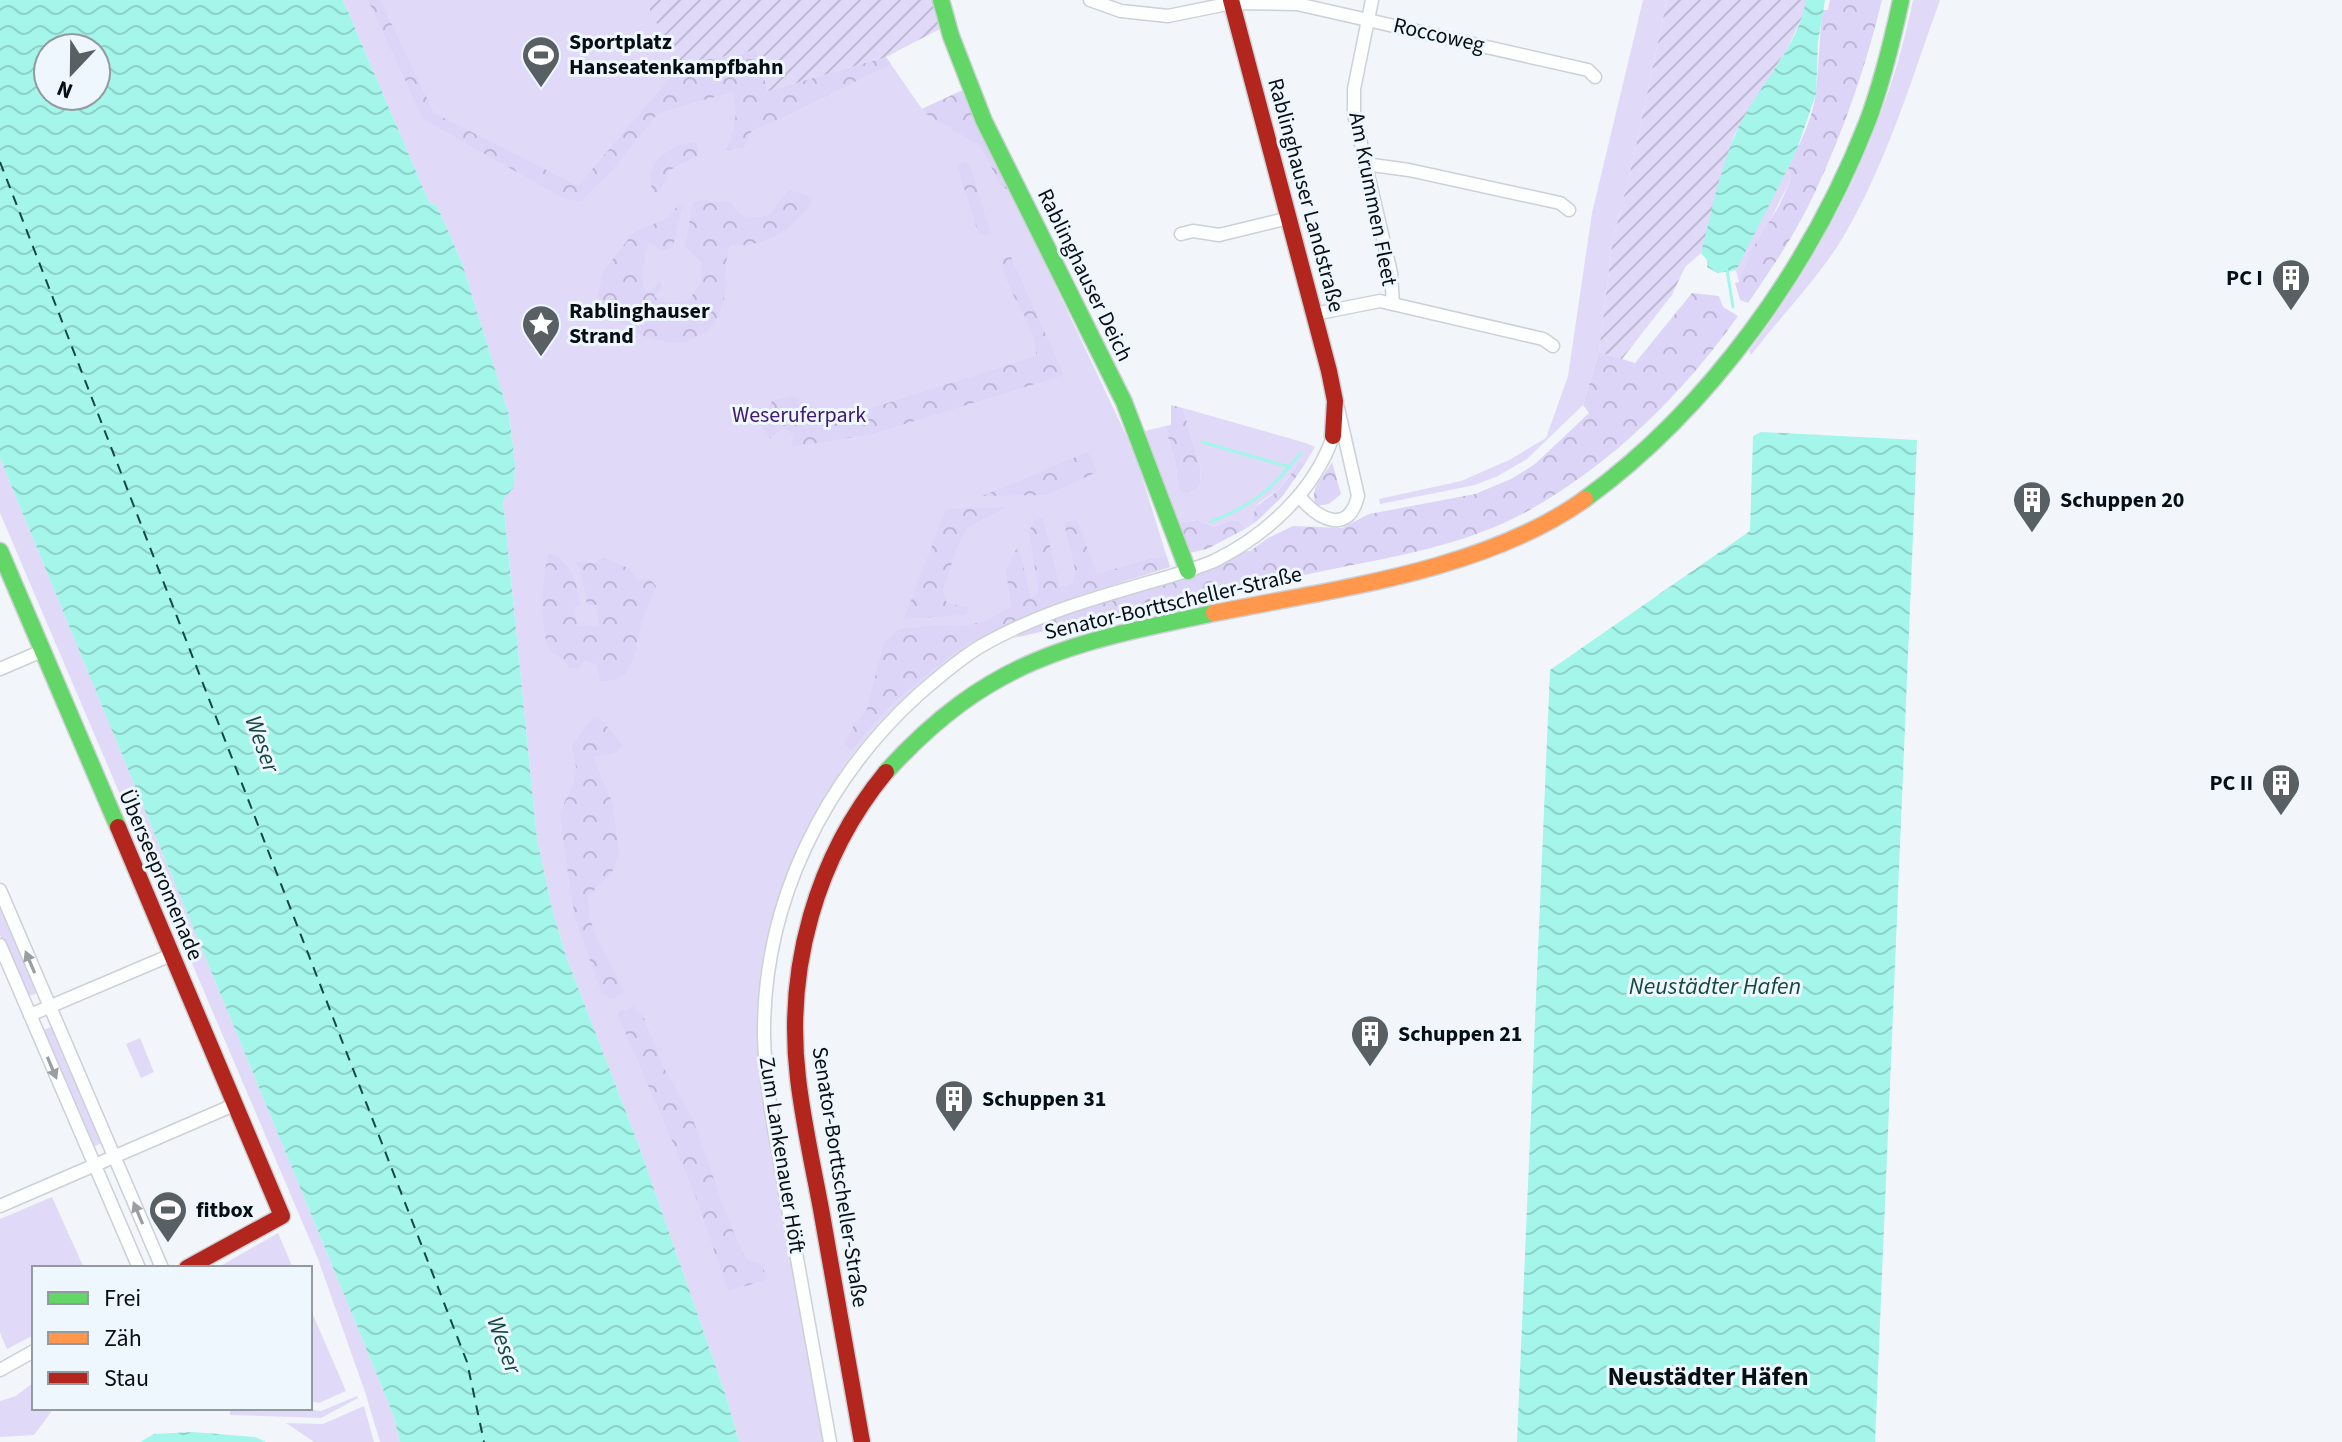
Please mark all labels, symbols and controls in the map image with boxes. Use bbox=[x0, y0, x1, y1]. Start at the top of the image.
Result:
street label: Roccoweg bbox=[1390, 9, 1488, 61]
place label: Sportplatz Hanseatenkampfbahn bbox=[569, 26, 784, 83]
north arrow bbox=[32, 32, 112, 112]
sports icon: Sportplatz Hanseatenkampfbahn bbox=[520, 34, 562, 89]
text: N bbox=[52, 72, 78, 107]
street label: Rablinghauser Landstraße bbox=[1259, 74, 1353, 316]
street label: Am Krummen Fleet bbox=[1340, 109, 1406, 289]
street label: Rablinghauser Deich bbox=[1029, 183, 1141, 367]
building icon: PC I bbox=[2270, 257, 2312, 312]
place label: PC I bbox=[2226, 262, 2263, 294]
place label: Rablinghauser Strand bbox=[569, 295, 710, 352]
place icon: Rablinghauser Strand bbox=[520, 303, 562, 358]
park label: Weseruferpark bbox=[732, 399, 866, 431]
building icon: Schuppen 20 bbox=[2011, 479, 2053, 534]
place label: Schuppen 20 bbox=[2060, 484, 2184, 516]
street label: Senator-Borttscheller-Straße bbox=[1041, 558, 1305, 648]
water label: Weser bbox=[235, 710, 289, 779]
building icon: PC II bbox=[2260, 762, 2302, 817]
place label: PC II bbox=[2209, 767, 2253, 799]
street label: Überseepromenade bbox=[111, 785, 211, 965]
one-way arrow bbox=[24, 950, 37, 974]
water label: Neustädter Hafen bbox=[1629, 969, 1801, 1004]
building icon: Schuppen 21 bbox=[1349, 1013, 1391, 1068]
place label: Schuppen 21 bbox=[1398, 1018, 1522, 1050]
street label: Senator-Borttscheller-Straße bbox=[804, 1044, 876, 1310]
street label: Zum Lankenauer Höft bbox=[751, 1054, 813, 1256]
one-way arrow bbox=[46, 1057, 59, 1081]
building icon: Schuppen 31 bbox=[933, 1078, 975, 1133]
place label: Schuppen 31 bbox=[982, 1083, 1106, 1115]
sports icon: fitbox bbox=[147, 1189, 189, 1244]
place label: fitbox bbox=[196, 1194, 254, 1226]
one-way arrow bbox=[131, 1201, 144, 1225]
legend bbox=[32, 1266, 312, 1410]
text: Frei bbox=[104, 1281, 141, 1316]
water label: Weser bbox=[477, 1311, 531, 1380]
text: Zäh bbox=[104, 1321, 142, 1356]
district label: Neustädter Häfen bbox=[1607, 1358, 1809, 1395]
text: Stau bbox=[104, 1361, 149, 1396]

